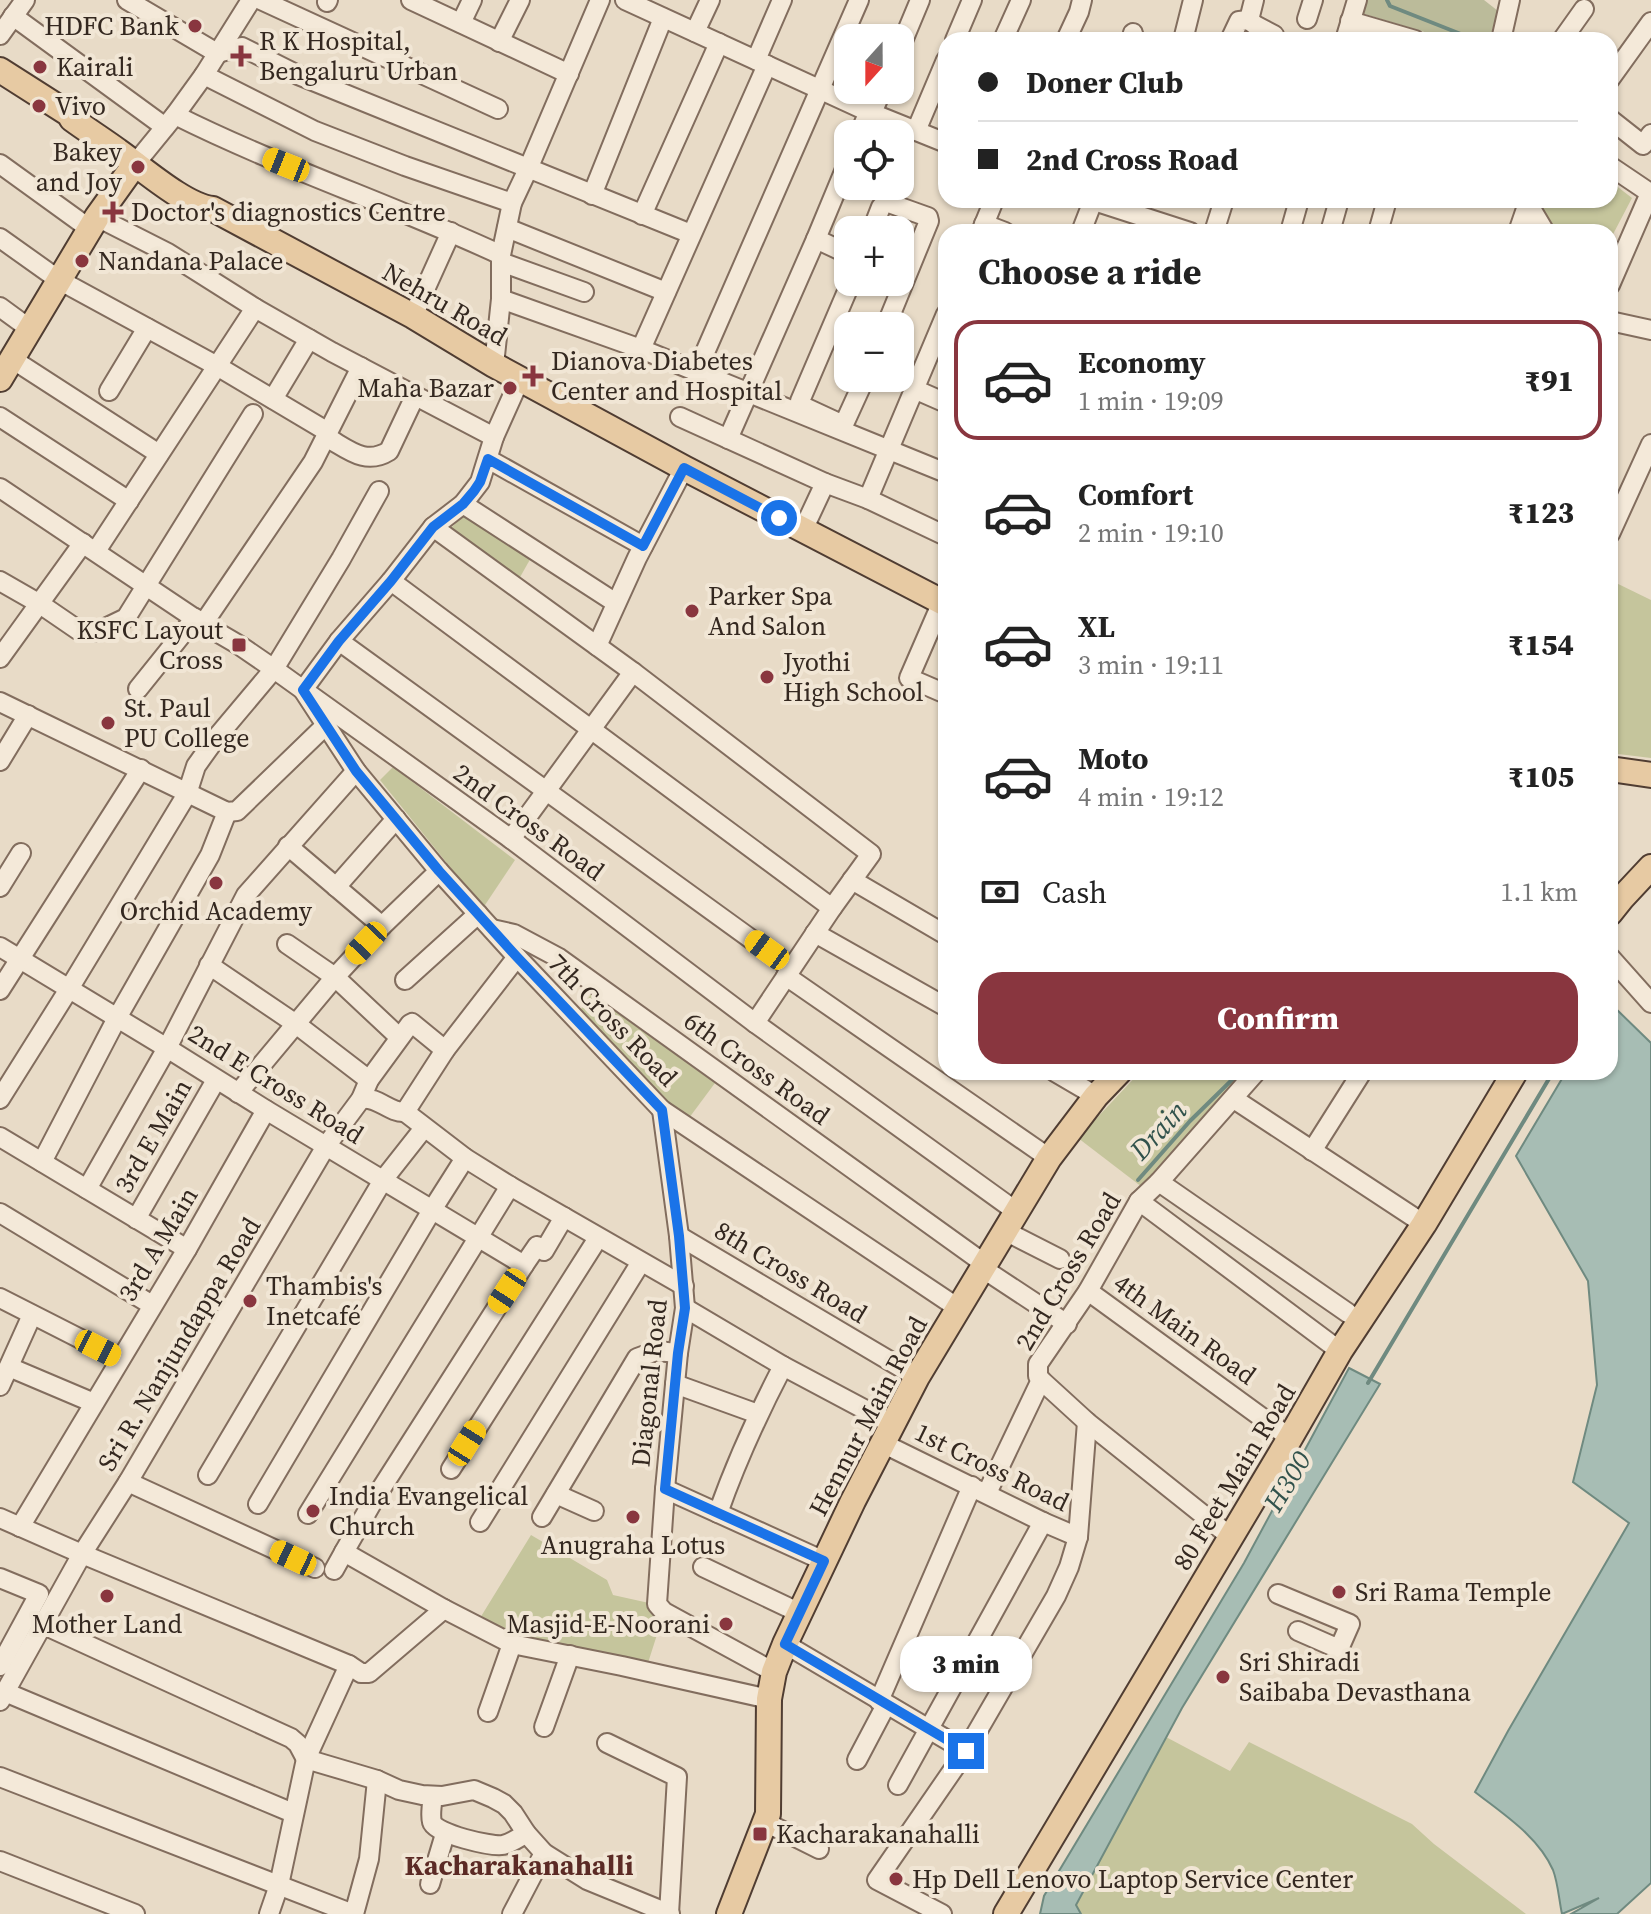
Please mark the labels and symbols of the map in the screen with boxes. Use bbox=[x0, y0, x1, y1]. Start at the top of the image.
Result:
place label: HDFC Bank bbox=[44, 8, 180, 44]
marker: HDFC Bank bbox=[186, 17, 204, 35]
place label: R K Hospital, Bengaluru Urban bbox=[259, 23, 458, 89]
north arrow bbox=[834, 24, 914, 104]
marker: R K Hospital, Bengaluru Urban bbox=[230, 45, 252, 67]
place label: Kairali bbox=[56, 49, 134, 85]
marker: Kairali bbox=[31, 58, 49, 76]
place label: Vivo bbox=[55, 88, 106, 124]
marker: Vivo bbox=[30, 97, 48, 115]
place label: Bakey and Joy bbox=[36, 134, 123, 200]
car bbox=[259, 145, 313, 185]
marker: Bakey and Joy bbox=[129, 158, 147, 176]
place label: Doctor's diagnostics Centre bbox=[131, 194, 446, 230]
marker: Doctor's diagnostics Centre bbox=[102, 201, 124, 223]
place label: Nandana Palace bbox=[98, 243, 284, 279]
marker: Nandana Palace bbox=[73, 252, 91, 270]
street label: Nehru Road bbox=[376, 254, 514, 354]
place label: Dianova Diabetes Center and Hospital bbox=[551, 343, 783, 409]
marker: Dianova Diabetes Center and Hospital bbox=[522, 365, 544, 387]
place label: Maha Bazar bbox=[357, 370, 494, 406]
marker: Maha Bazar bbox=[501, 379, 519, 397]
route start bbox=[761, 500, 797, 536]
place label: Parker Spa And Salon bbox=[708, 578, 833, 644]
marker: Parker Spa And Salon bbox=[683, 602, 701, 620]
place label: KSFC Layout Cross bbox=[76, 612, 224, 678]
marker: KSFC Layout Cross bbox=[230, 636, 248, 654]
place label: Jyothi High School bbox=[782, 644, 924, 710]
marker: Jyothi High School bbox=[758, 668, 776, 686]
place label: St. Paul PU College bbox=[124, 690, 249, 756]
marker: St. Paul PU College bbox=[99, 714, 117, 732]
street label: 2nd Cross Road bbox=[446, 755, 612, 889]
marker: Orchid Academy bbox=[207, 874, 225, 892]
place label: Orchid Academy bbox=[120, 893, 313, 929]
car bbox=[341, 917, 391, 969]
car bbox=[741, 926, 793, 974]
street label: 7th Cross Road bbox=[540, 946, 686, 1095]
street label: 6th Cross Road bbox=[677, 1003, 837, 1133]
street label: 2nd E Cross Road bbox=[182, 1016, 371, 1152]
street label: 3rd E Main bbox=[106, 1072, 200, 1200]
water label: Drain bbox=[1120, 1092, 1195, 1169]
street label: 3rd A Main bbox=[110, 1180, 206, 1308]
street label: 2nd Cross Road bbox=[1007, 1185, 1130, 1357]
street label: Sri R. Nanjundappa Road bbox=[89, 1210, 269, 1478]
street label: 8th Cross Road bbox=[708, 1212, 874, 1332]
car bbox=[484, 1264, 530, 1318]
street label: 4th Main Road bbox=[1107, 1265, 1264, 1393]
place label: Thambis's Inetcafé bbox=[266, 1268, 383, 1334]
marker: Thambis's Inetcafé bbox=[241, 1292, 259, 1310]
street label: Diagonal Road bbox=[622, 1297, 676, 1469]
street label: Hennur Main Road bbox=[800, 1310, 936, 1522]
car bbox=[71, 1326, 125, 1370]
street label: 80 Feet Main Road bbox=[1164, 1377, 1304, 1577]
street label: 1st Cross Road bbox=[909, 1414, 1076, 1520]
car bbox=[444, 1416, 490, 1470]
water label: H300 bbox=[1254, 1444, 1320, 1519]
place label: India Evangelical Church bbox=[329, 1478, 529, 1544]
marker: India Evangelical Church bbox=[304, 1502, 322, 1520]
marker: Anugraha Lotus bbox=[624, 1508, 642, 1526]
place label: Anugraha Lotus bbox=[541, 1527, 725, 1563]
car bbox=[266, 1537, 320, 1579]
place label: Sri Rama Temple bbox=[1355, 1574, 1551, 1610]
marker: Sri Rama Temple bbox=[1330, 1583, 1348, 1601]
marker: Mother Land bbox=[98, 1587, 116, 1605]
place label: Mother Land bbox=[32, 1606, 182, 1642]
place label: Masjid-E-Noorani bbox=[507, 1606, 710, 1642]
marker: Masjid-E-Noorani bbox=[717, 1615, 735, 1633]
callout: 3 min bbox=[900, 1635, 1032, 1691]
place label: Sri Shiradi Saibaba Devasthana bbox=[1239, 1644, 1471, 1710]
marker: Sri Shiradi Saibaba Devasthana bbox=[1214, 1668, 1232, 1686]
route end bbox=[948, 1733, 984, 1769]
place label: Kacharakanahalli bbox=[776, 1816, 980, 1852]
marker: Kacharakanahalli bbox=[751, 1825, 769, 1843]
district label: Kacharakanahalli bbox=[404, 1846, 634, 1884]
place label: Hp Dell Lenovo Laptop Service Center bbox=[912, 1861, 1353, 1897]
marker: Hp Dell Lenovo Laptop Service Center bbox=[887, 1870, 905, 1888]

